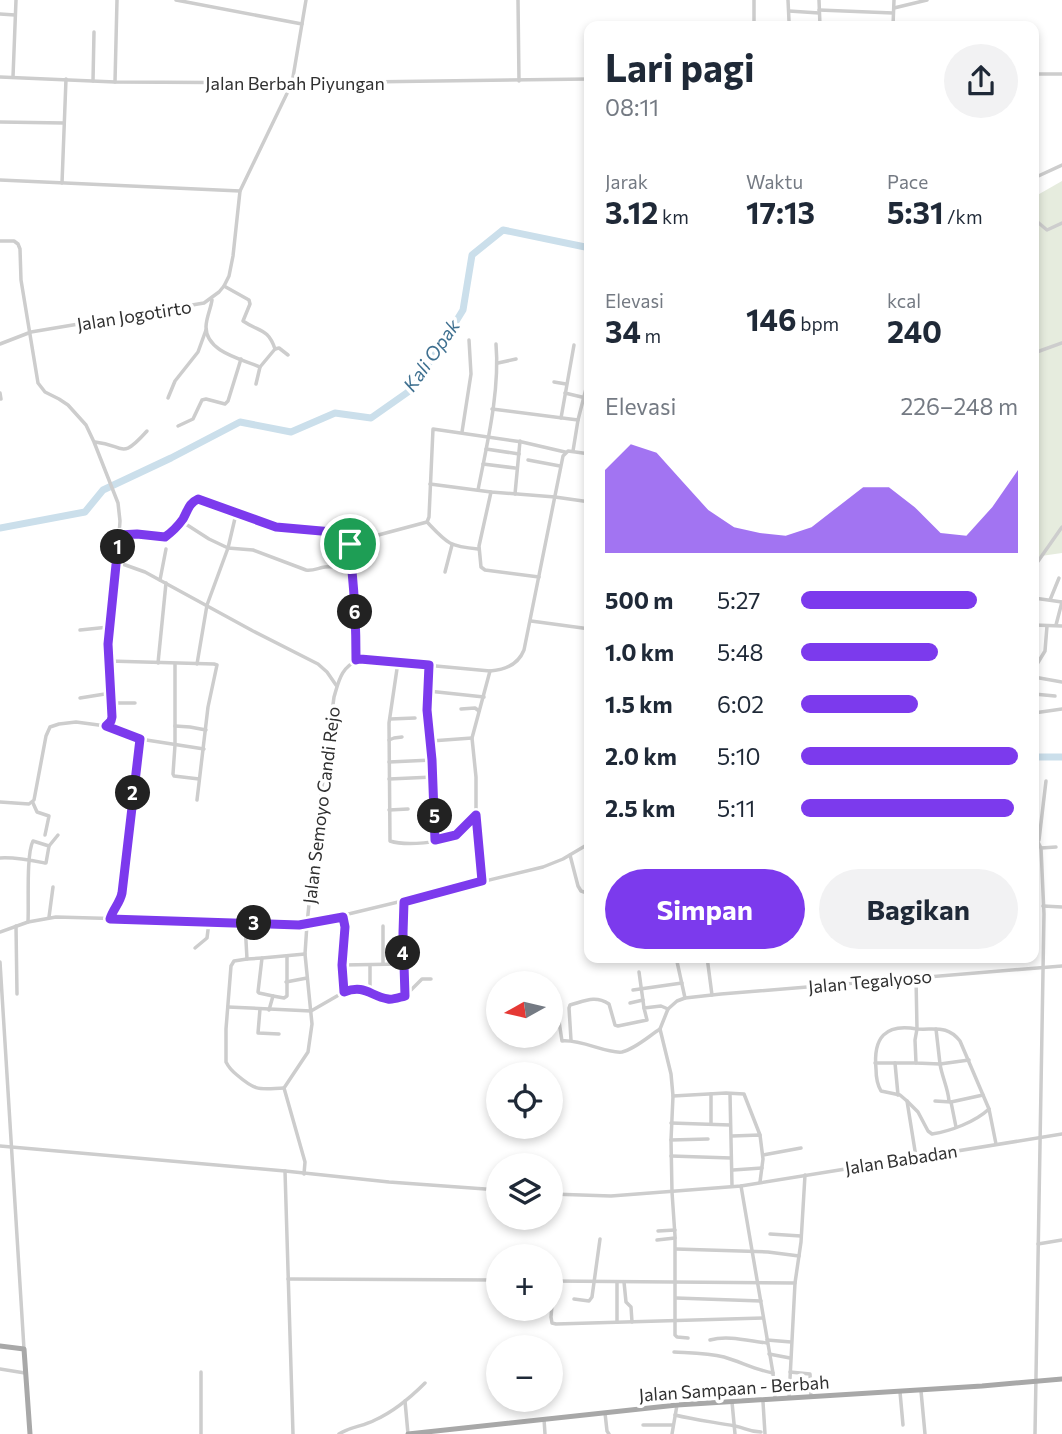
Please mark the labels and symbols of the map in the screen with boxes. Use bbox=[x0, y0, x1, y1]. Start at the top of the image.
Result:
street label: Jalan Berbah Piyungan bbox=[205, 72, 385, 94]
street label: Jalan Jogotirto bbox=[75, 295, 193, 335]
water label: Kali Opak bbox=[398, 314, 465, 396]
pin bbox=[320, 514, 380, 574]
pin: 1 bbox=[100, 530, 136, 564]
pin: 6 bbox=[338, 594, 372, 630]
street label: Jalan Semoyo Candi Rejo bbox=[298, 705, 344, 905]
pin: 2 bbox=[116, 776, 150, 810]
pin: 5 bbox=[418, 798, 452, 834]
pin: 3 bbox=[236, 906, 272, 940]
pin: 4 bbox=[386, 936, 420, 970]
street label: Jalan Tegalyoso bbox=[807, 965, 933, 997]
north arrow bbox=[486, 971, 564, 1048]
street label: Jalan Babadan bbox=[843, 1139, 959, 1179]
street label: Jalan Sampaan - Berbah bbox=[638, 1370, 830, 1406]

